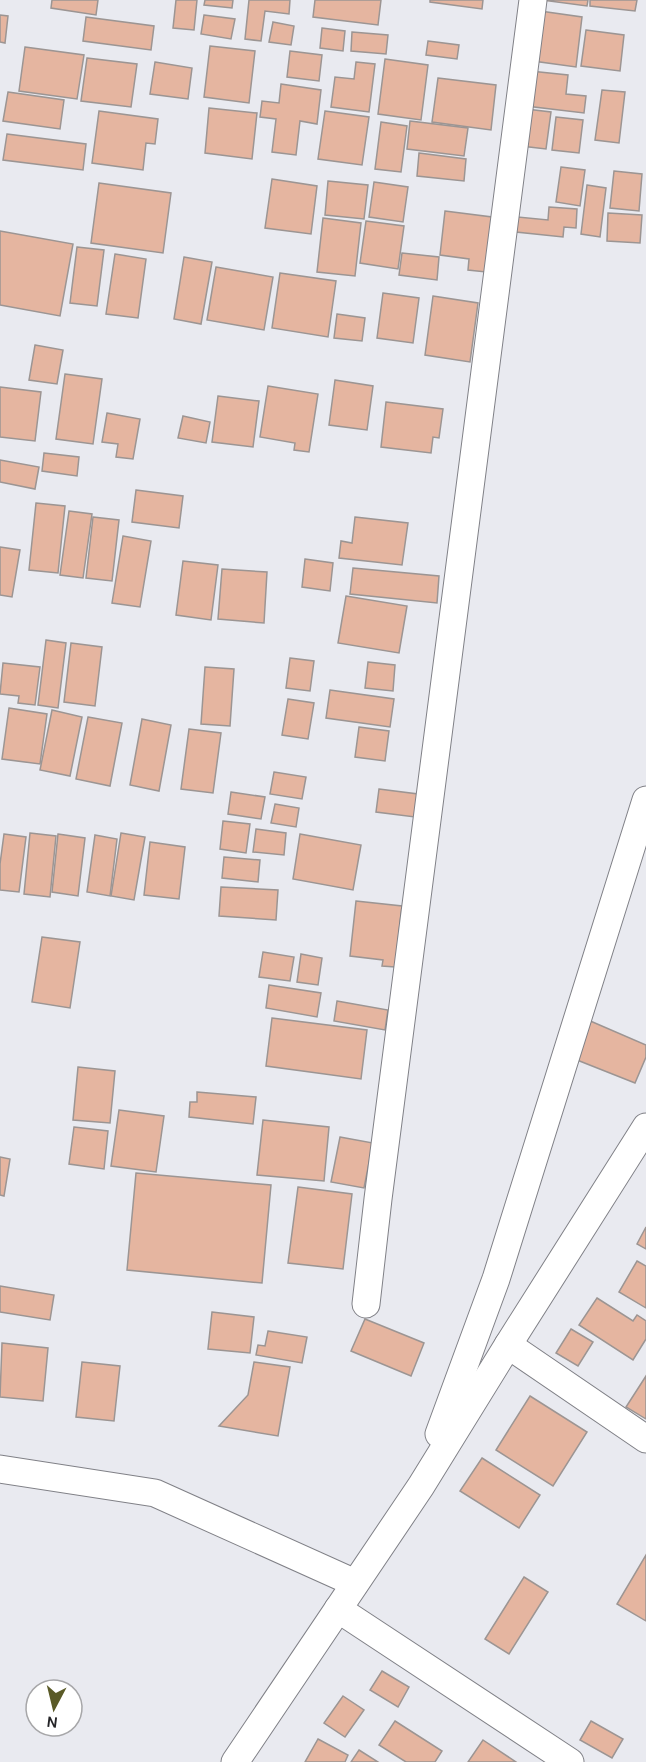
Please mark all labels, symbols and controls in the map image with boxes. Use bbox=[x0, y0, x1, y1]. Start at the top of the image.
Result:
north arrow bbox=[24, 1678, 84, 1738]
text: N bbox=[45, 1712, 59, 1733]

